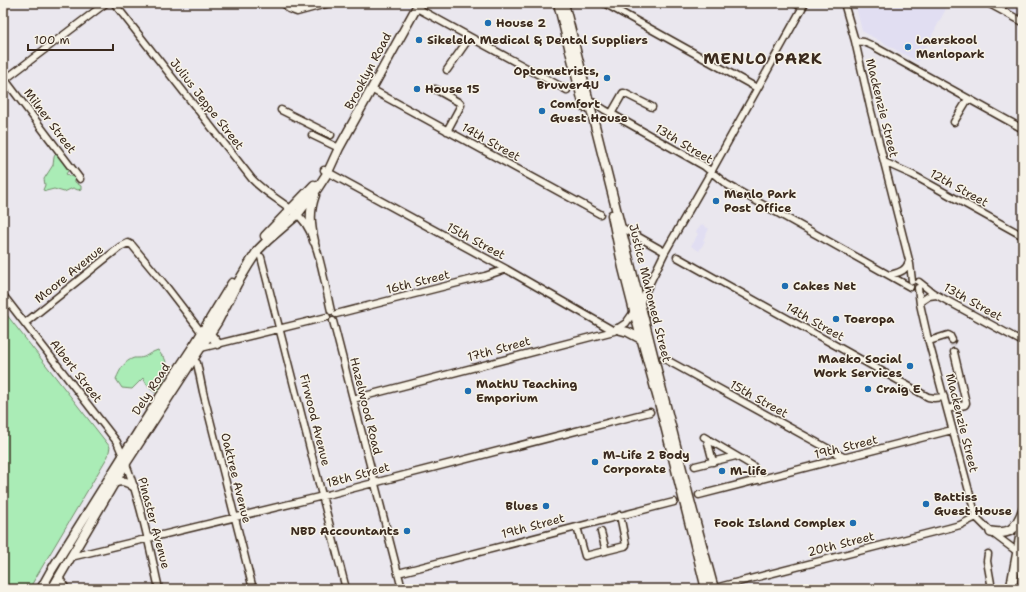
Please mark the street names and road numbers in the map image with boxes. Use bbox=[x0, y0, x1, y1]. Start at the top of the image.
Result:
street label: Brooklyn Road bbox=[341, 29, 395, 112]
street label: Julius Jeppe Street bbox=[166, 55, 248, 153]
street label: Mackenzie Street bbox=[862, 57, 902, 159]
street label: Milner Street bbox=[20, 85, 80, 157]
street label: 14th Street bbox=[459, 119, 523, 165]
street label: 13th Street bbox=[652, 121, 716, 167]
street label: 12th Street bbox=[927, 165, 991, 211]
street label: 15th Street bbox=[444, 219, 508, 263]
street label: Justice Mahomed Street bbox=[625, 222, 675, 364]
street label: Moore Avenue bbox=[31, 241, 107, 307]
street label: 16th Street bbox=[385, 266, 451, 298]
street label: 13th Street bbox=[941, 279, 1005, 325]
street label: 14th Street bbox=[783, 299, 847, 345]
street label: 17th Street bbox=[466, 333, 532, 365]
street label: Albert Street bbox=[46, 336, 106, 406]
street label: Hazelwood Road bbox=[346, 356, 386, 457]
street label: Dely Road bbox=[128, 360, 174, 418]
street label: Firwood Avenue bbox=[296, 372, 334, 468]
street label: Mackenzie Street bbox=[942, 372, 982, 474]
street label: 15th Street bbox=[727, 376, 791, 422]
street label: Oaktree Avenue bbox=[217, 431, 255, 525]
street label: 19th Street bbox=[813, 431, 879, 463]
street label: 18th Street bbox=[325, 459, 391, 491]
street label: Pinaster Avenue bbox=[134, 475, 174, 571]
street label: 19th Street bbox=[500, 510, 566, 542]
street label: 20th Street bbox=[806, 528, 876, 560]

